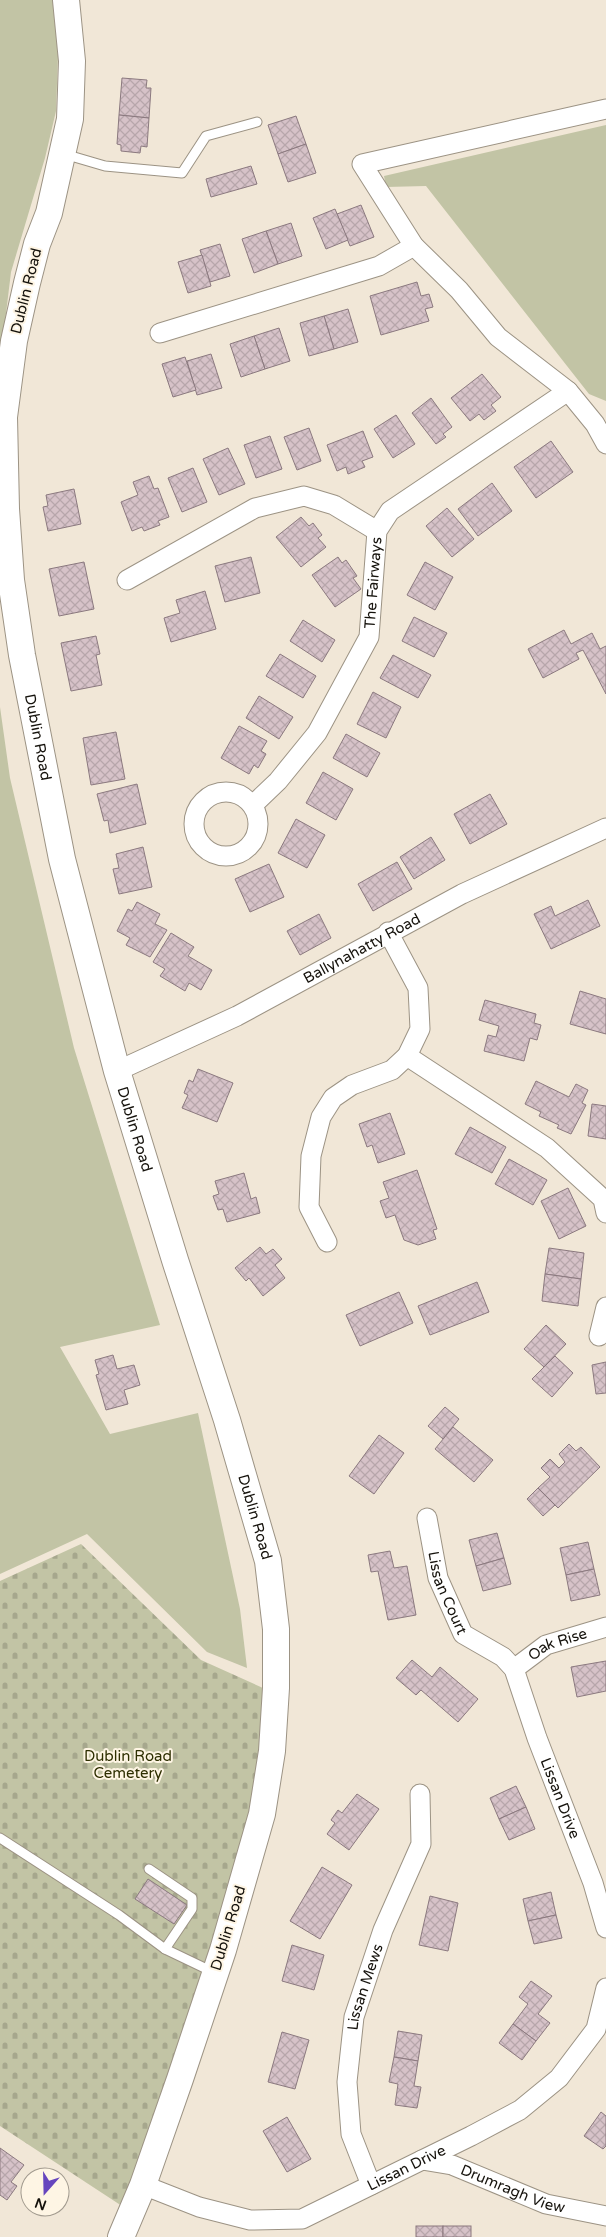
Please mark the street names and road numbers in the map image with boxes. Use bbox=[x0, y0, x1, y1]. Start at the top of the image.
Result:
street label: Dublin Road bbox=[7, 246, 45, 336]
street label: The Fairways bbox=[361, 536, 386, 629]
street label: Dublin Road bbox=[21, 692, 55, 782]
street label: Ballynahatty Road bbox=[300, 909, 423, 987]
street label: Dublin Road bbox=[113, 1084, 156, 1174]
street label: Dublin Road bbox=[234, 1472, 276, 1562]
street label: Lissan Court bbox=[424, 1550, 471, 1638]
street label: Oak Rise bbox=[524, 1624, 589, 1664]
street label: Lissan Drive bbox=[536, 1755, 584, 1841]
street label: Dublin Road bbox=[207, 1883, 249, 1973]
street label: Lissan Mews bbox=[344, 1941, 387, 2031]
street label: Lissan Drive bbox=[364, 2141, 449, 2195]
street label: Drumragh View bbox=[458, 2161, 567, 2217]

